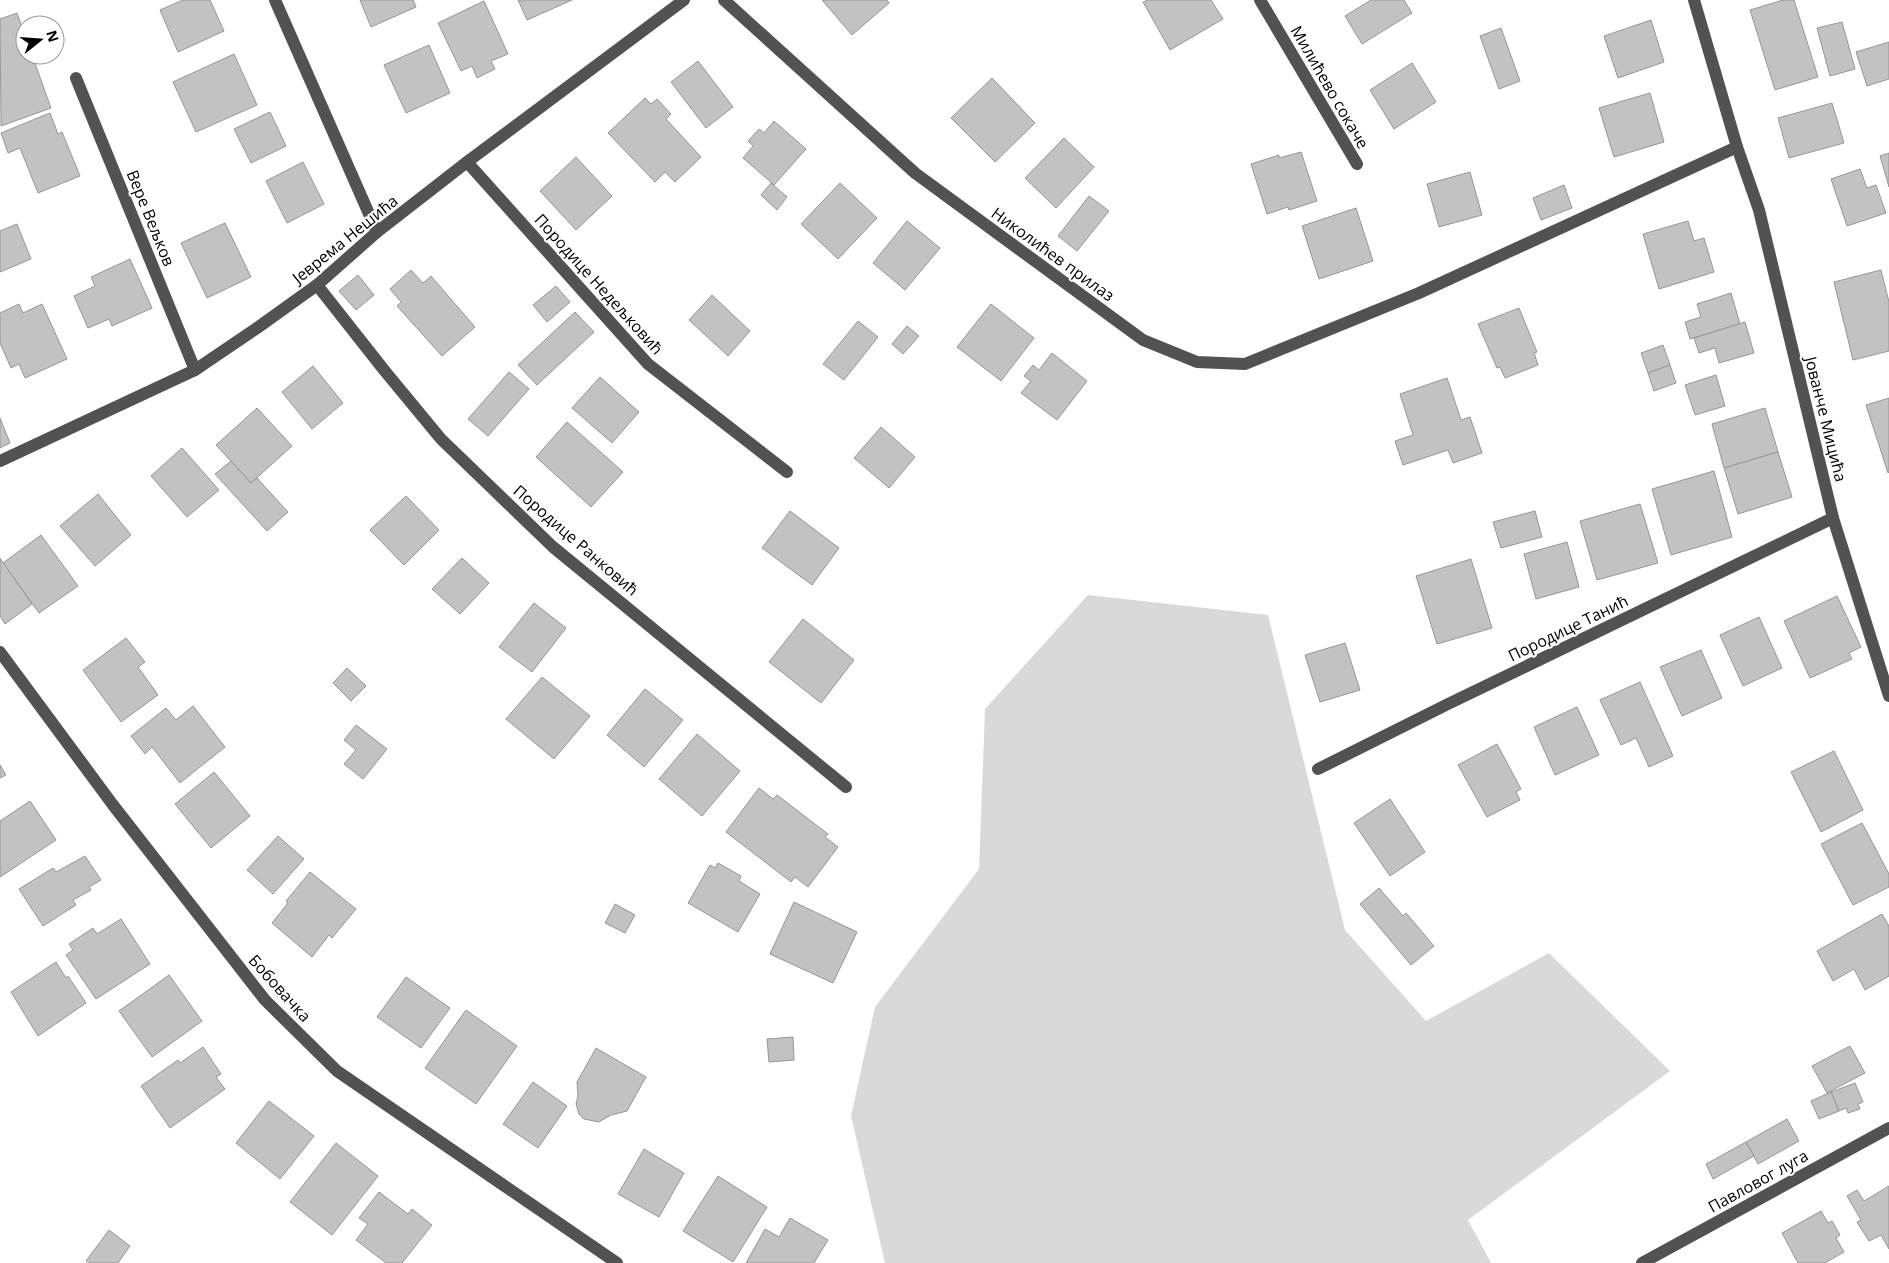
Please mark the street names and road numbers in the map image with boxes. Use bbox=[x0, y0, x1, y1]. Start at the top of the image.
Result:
street label: Милићево сокаче bbox=[1286, 21, 1374, 153]
street label: Вере Вељков bbox=[122, 167, 180, 269]
street label: Јеврема Нешића bbox=[286, 190, 402, 290]
street label: Николићев прилаз bbox=[987, 202, 1119, 306]
street label: Породице Недељковић bbox=[530, 209, 668, 359]
street label: Јованче Мицића bbox=[1799, 352, 1852, 484]
street label: Породице Ранковић bbox=[509, 480, 643, 600]
street label: Породице Танић bbox=[1504, 589, 1632, 667]
street label: Бобовачка bbox=[244, 950, 316, 1026]
street label: Павловог луга bbox=[1704, 1144, 1812, 1218]

